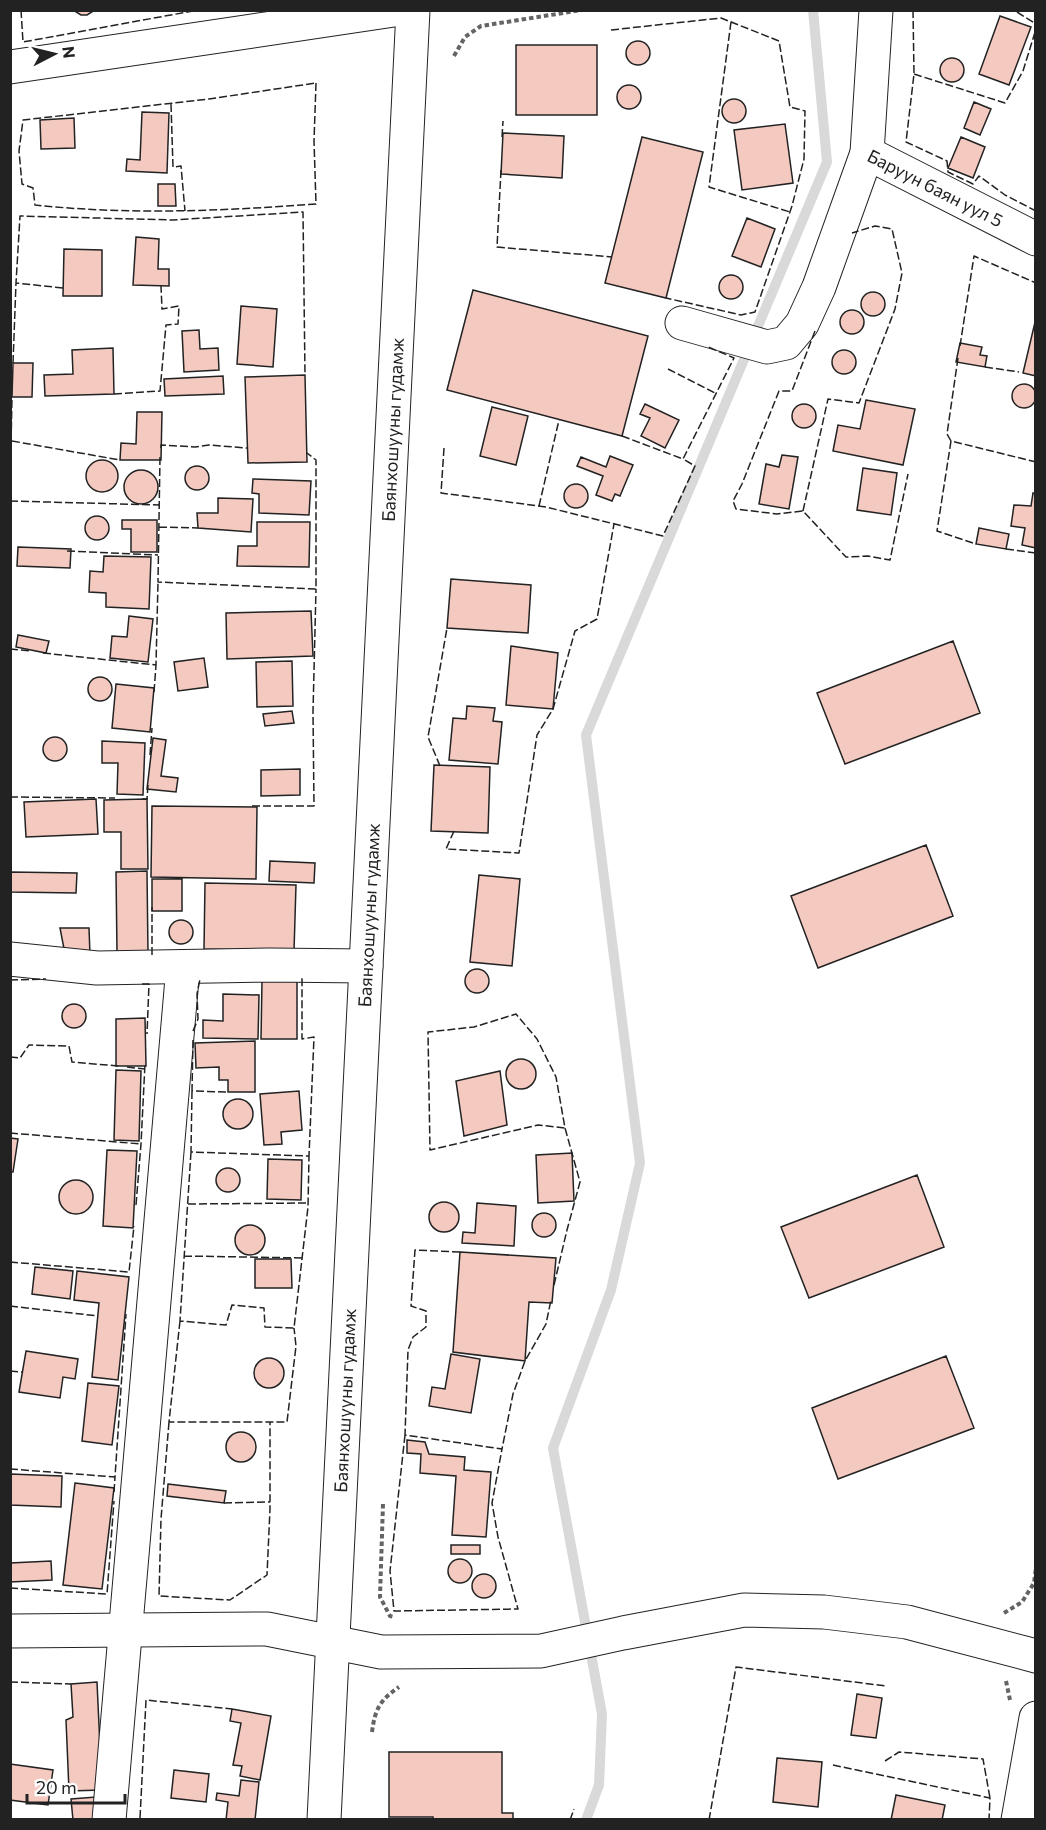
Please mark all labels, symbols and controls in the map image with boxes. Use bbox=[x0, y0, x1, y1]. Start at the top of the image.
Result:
north arrow bbox=[24, 24, 84, 84]
text: N bbox=[59, 45, 80, 59]
street label: Баруун баян уул 5 bbox=[864, 144, 1007, 231]
street label: Баянхошууны гудамж bbox=[377, 337, 408, 522]
street label: Баянхошууны гудамж bbox=[353, 823, 384, 1008]
street label: Баянхошууны гудамж bbox=[329, 1308, 360, 1493]
scale bar bbox=[27, 1767, 124, 1805]
text: 20 m bbox=[36, 1776, 77, 1798]

